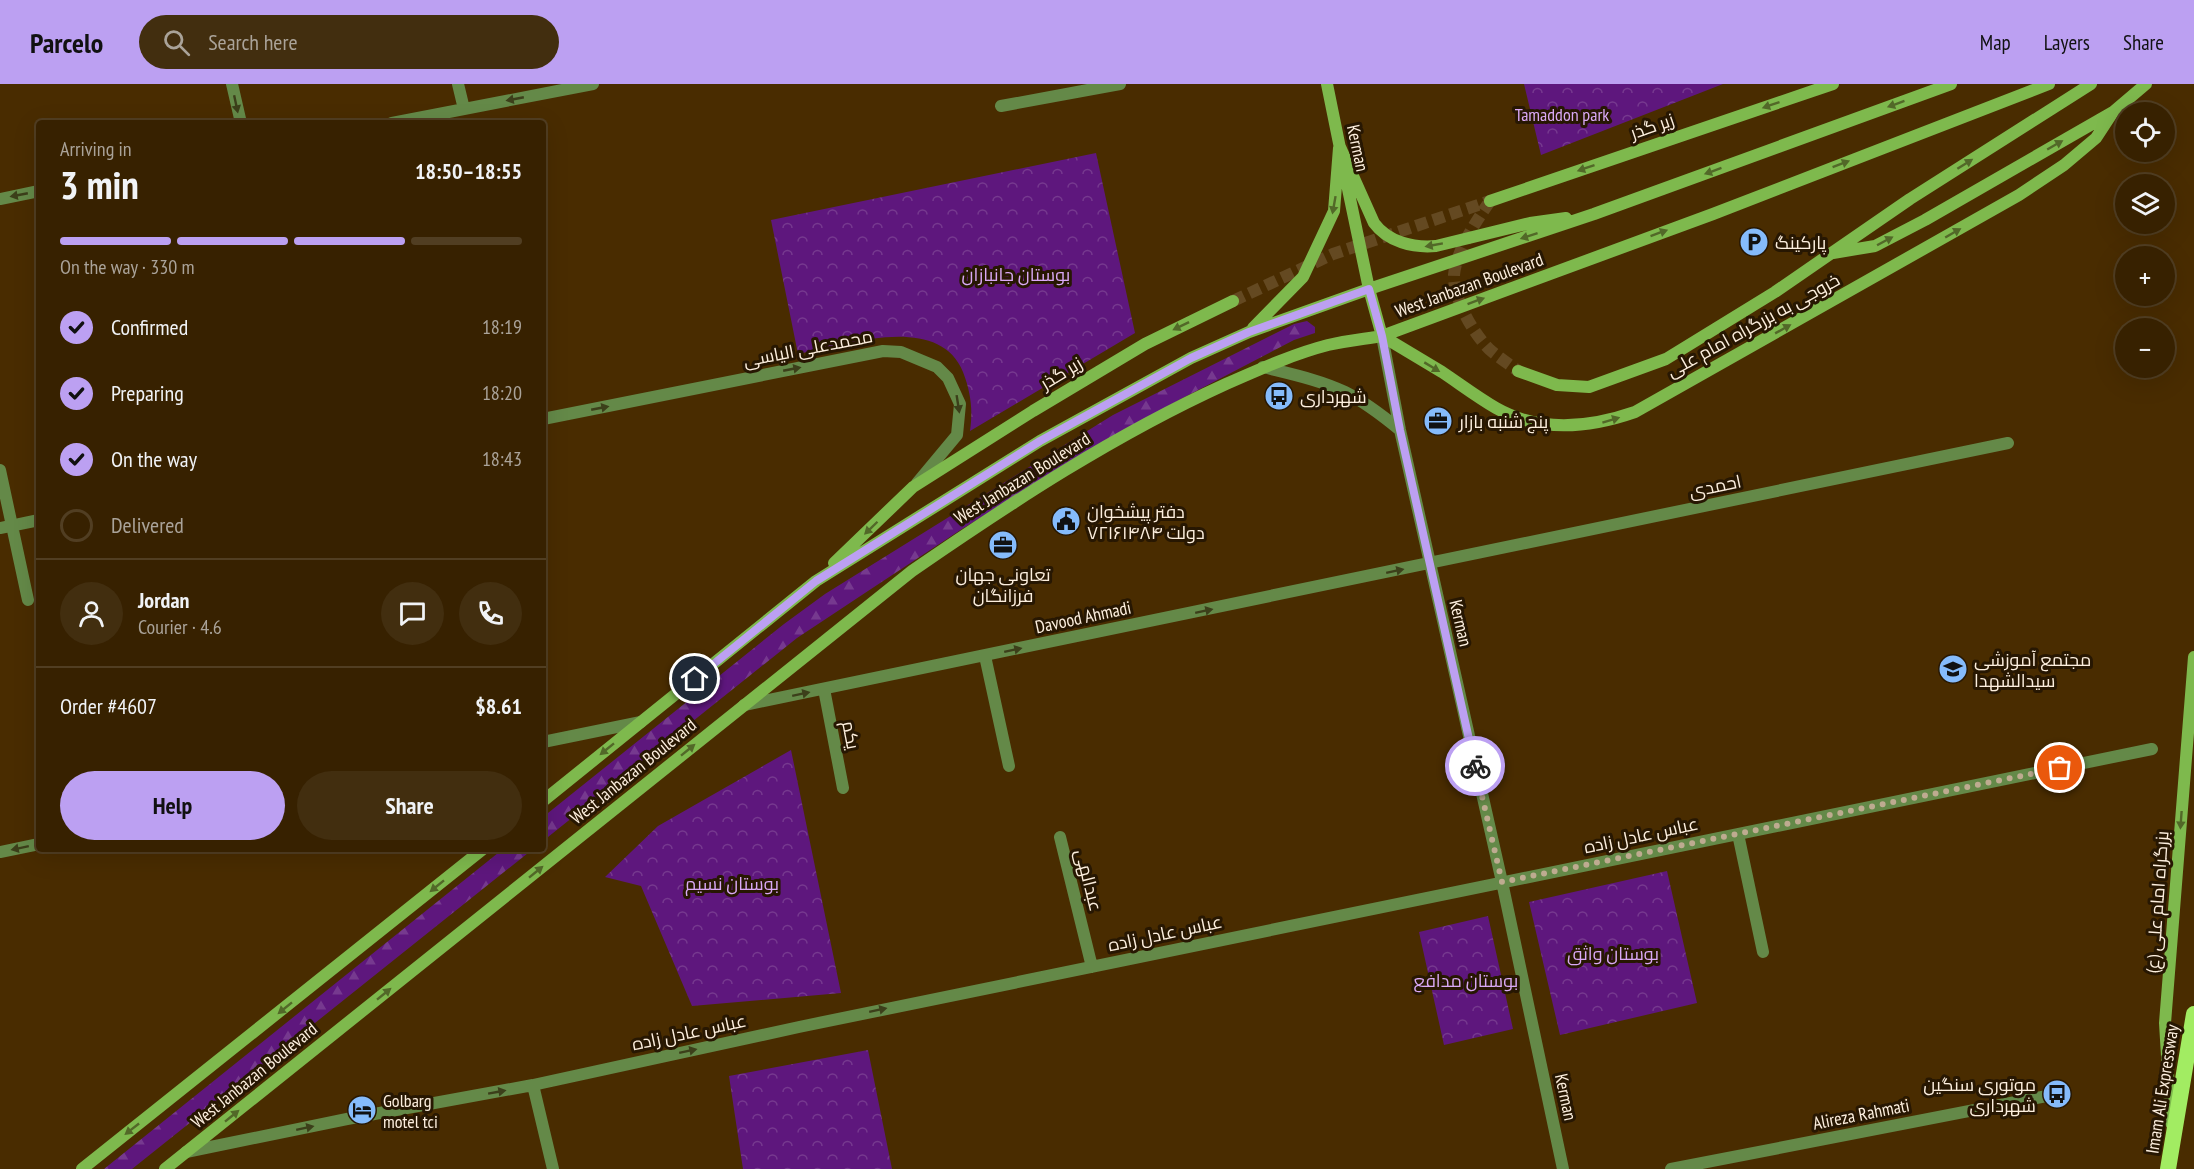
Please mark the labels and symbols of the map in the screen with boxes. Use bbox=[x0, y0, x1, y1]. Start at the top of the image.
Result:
one-way arrow bbox=[232, 94, 242, 113]
one-way arrow bbox=[505, 95, 524, 104]
one-way arrow bbox=[1887, 100, 1905, 109]
one-way arrow bbox=[1762, 101, 1780, 110]
park label: Tamaddon park bbox=[1515, 103, 1609, 126]
street label: زیر گذر bbox=[1626, 108, 1677, 145]
street label: Kerman bbox=[1342, 122, 1374, 174]
one-way arrow bbox=[2047, 140, 2064, 150]
one-way arrow bbox=[1957, 158, 1974, 169]
one-way arrow bbox=[1833, 159, 1851, 169]
one-way arrow bbox=[1577, 163, 1595, 173]
one-way arrow bbox=[1703, 166, 1721, 176]
one-way arrow bbox=[10, 191, 29, 200]
one-way arrow bbox=[1329, 196, 1338, 215]
parking icon: پارکینگ bbox=[1738, 226, 1770, 258]
one-way arrow bbox=[1650, 228, 1668, 238]
one-way arrow bbox=[1945, 228, 1962, 238]
place label: پارکینگ bbox=[1775, 231, 1827, 255]
one-way arrow bbox=[1520, 232, 1538, 241]
one-way arrow bbox=[1877, 236, 1894, 245]
one-way arrow bbox=[1425, 241, 1444, 250]
street label: West Janbazan Boulevard bbox=[1392, 248, 1546, 322]
park label: بوستان جانبازان bbox=[962, 263, 1070, 286]
street label: خروجی به بزرگراه امام علی bbox=[1662, 268, 1844, 383]
one-way arrow bbox=[1467, 296, 1485, 306]
one-way arrow bbox=[1172, 321, 1190, 331]
street label: محمدعلی الیاسی bbox=[741, 324, 875, 372]
one-way arrow bbox=[1775, 324, 1792, 334]
street label: زیر گذر bbox=[1035, 351, 1086, 395]
one-way arrow bbox=[1424, 361, 1440, 372]
one-way arrow bbox=[782, 364, 801, 373]
bus stop icon: شهرداری bbox=[1263, 380, 1295, 412]
place label: شهرداری bbox=[1300, 385, 1367, 408]
one-way arrow bbox=[953, 395, 962, 414]
one-way arrow bbox=[591, 403, 610, 412]
office icon: پنج شنبه بازار bbox=[1422, 405, 1454, 437]
place label: پنج شنبه بازار bbox=[1458, 410, 1549, 434]
one-way arrow bbox=[1602, 415, 1620, 424]
street label: West Janbazan Boulevard bbox=[950, 427, 1094, 529]
street label: احمدی bbox=[1687, 469, 1743, 503]
place label: دفتر پیشخوان دولت ۷۲۱۶۱۴۸۴ bbox=[1087, 500, 1205, 544]
public building icon: دفتر پیشخوان دولت ۷۲۱۶۱۴۸۴ bbox=[1050, 505, 1082, 537]
one-way arrow bbox=[865, 520, 879, 534]
office icon: تعاونی جهان فرزانگان bbox=[987, 529, 1019, 561]
place label: تعاونی جهان فرزانگان bbox=[955, 563, 1051, 607]
one-way arrow bbox=[1386, 566, 1404, 576]
street label: Davood Ahmadi bbox=[1033, 596, 1133, 638]
street label: Kerman bbox=[1444, 597, 1478, 649]
one-way arrow bbox=[1195, 606, 1214, 615]
one-way arrow bbox=[1004, 645, 1023, 654]
place label: مجتمع آموزشی سیدالشهدا bbox=[1974, 648, 2091, 692]
pin bbox=[669, 653, 720, 704]
school or university icon: مجتمع آموزشی سیدالشهدا bbox=[1937, 653, 1969, 685]
one-way arrow bbox=[792, 689, 811, 698]
street label: West Janbazan Boulevard bbox=[565, 713, 701, 829]
street label: یکم bbox=[836, 719, 865, 752]
courier bbox=[1445, 736, 1505, 796]
pin bbox=[2034, 742, 2085, 793]
one-way arrow bbox=[599, 743, 615, 756]
one-way arrow bbox=[681, 744, 696, 756]
one-way arrow bbox=[2176, 811, 2186, 830]
street label: عباس عادل زاده bbox=[1582, 812, 1700, 858]
street label: بزرگراه امام علی (ع) bbox=[2141, 830, 2174, 974]
one-way arrow bbox=[10, 844, 29, 853]
street label: عبدالهی bbox=[1070, 847, 1108, 913]
one-way arrow bbox=[528, 865, 544, 878]
park label: بوستان نسیم bbox=[685, 872, 779, 896]
one-way arrow bbox=[429, 879, 445, 892]
street label: عباس عادل زاده bbox=[1106, 910, 1224, 956]
park label: بوستان واثق bbox=[1567, 942, 1659, 966]
park label: بوستان مدافع bbox=[1414, 969, 1518, 993]
one-way arrow bbox=[376, 987, 392, 1000]
one-way arrow bbox=[277, 1001, 293, 1014]
one-way arrow bbox=[869, 1005, 888, 1014]
street label: عباس عادل زاده bbox=[630, 1009, 748, 1055]
street label: West Janbazan Boulevard bbox=[186, 1017, 322, 1133]
street label: Imam Ali Expressway bbox=[2140, 1022, 2184, 1155]
one-way arrow bbox=[678, 1046, 697, 1055]
street label: Kerman bbox=[1550, 1071, 1582, 1123]
place label: موتوری سنگین شهرداری bbox=[1923, 1073, 2036, 1117]
bus stop icon: موتوری سنگین شهرداری bbox=[2041, 1078, 2073, 1110]
one-way arrow bbox=[488, 1087, 507, 1096]
place label: Golbarg motel tci bbox=[383, 1089, 438, 1133]
street label: Alireza Rahmati bbox=[1811, 1093, 1911, 1135]
hotel icon: Golbarg motel tci bbox=[346, 1094, 378, 1126]
one-way arrow bbox=[224, 1109, 240, 1122]
one-way arrow bbox=[125, 1122, 140, 1134]
one-way arrow bbox=[296, 1123, 315, 1132]

